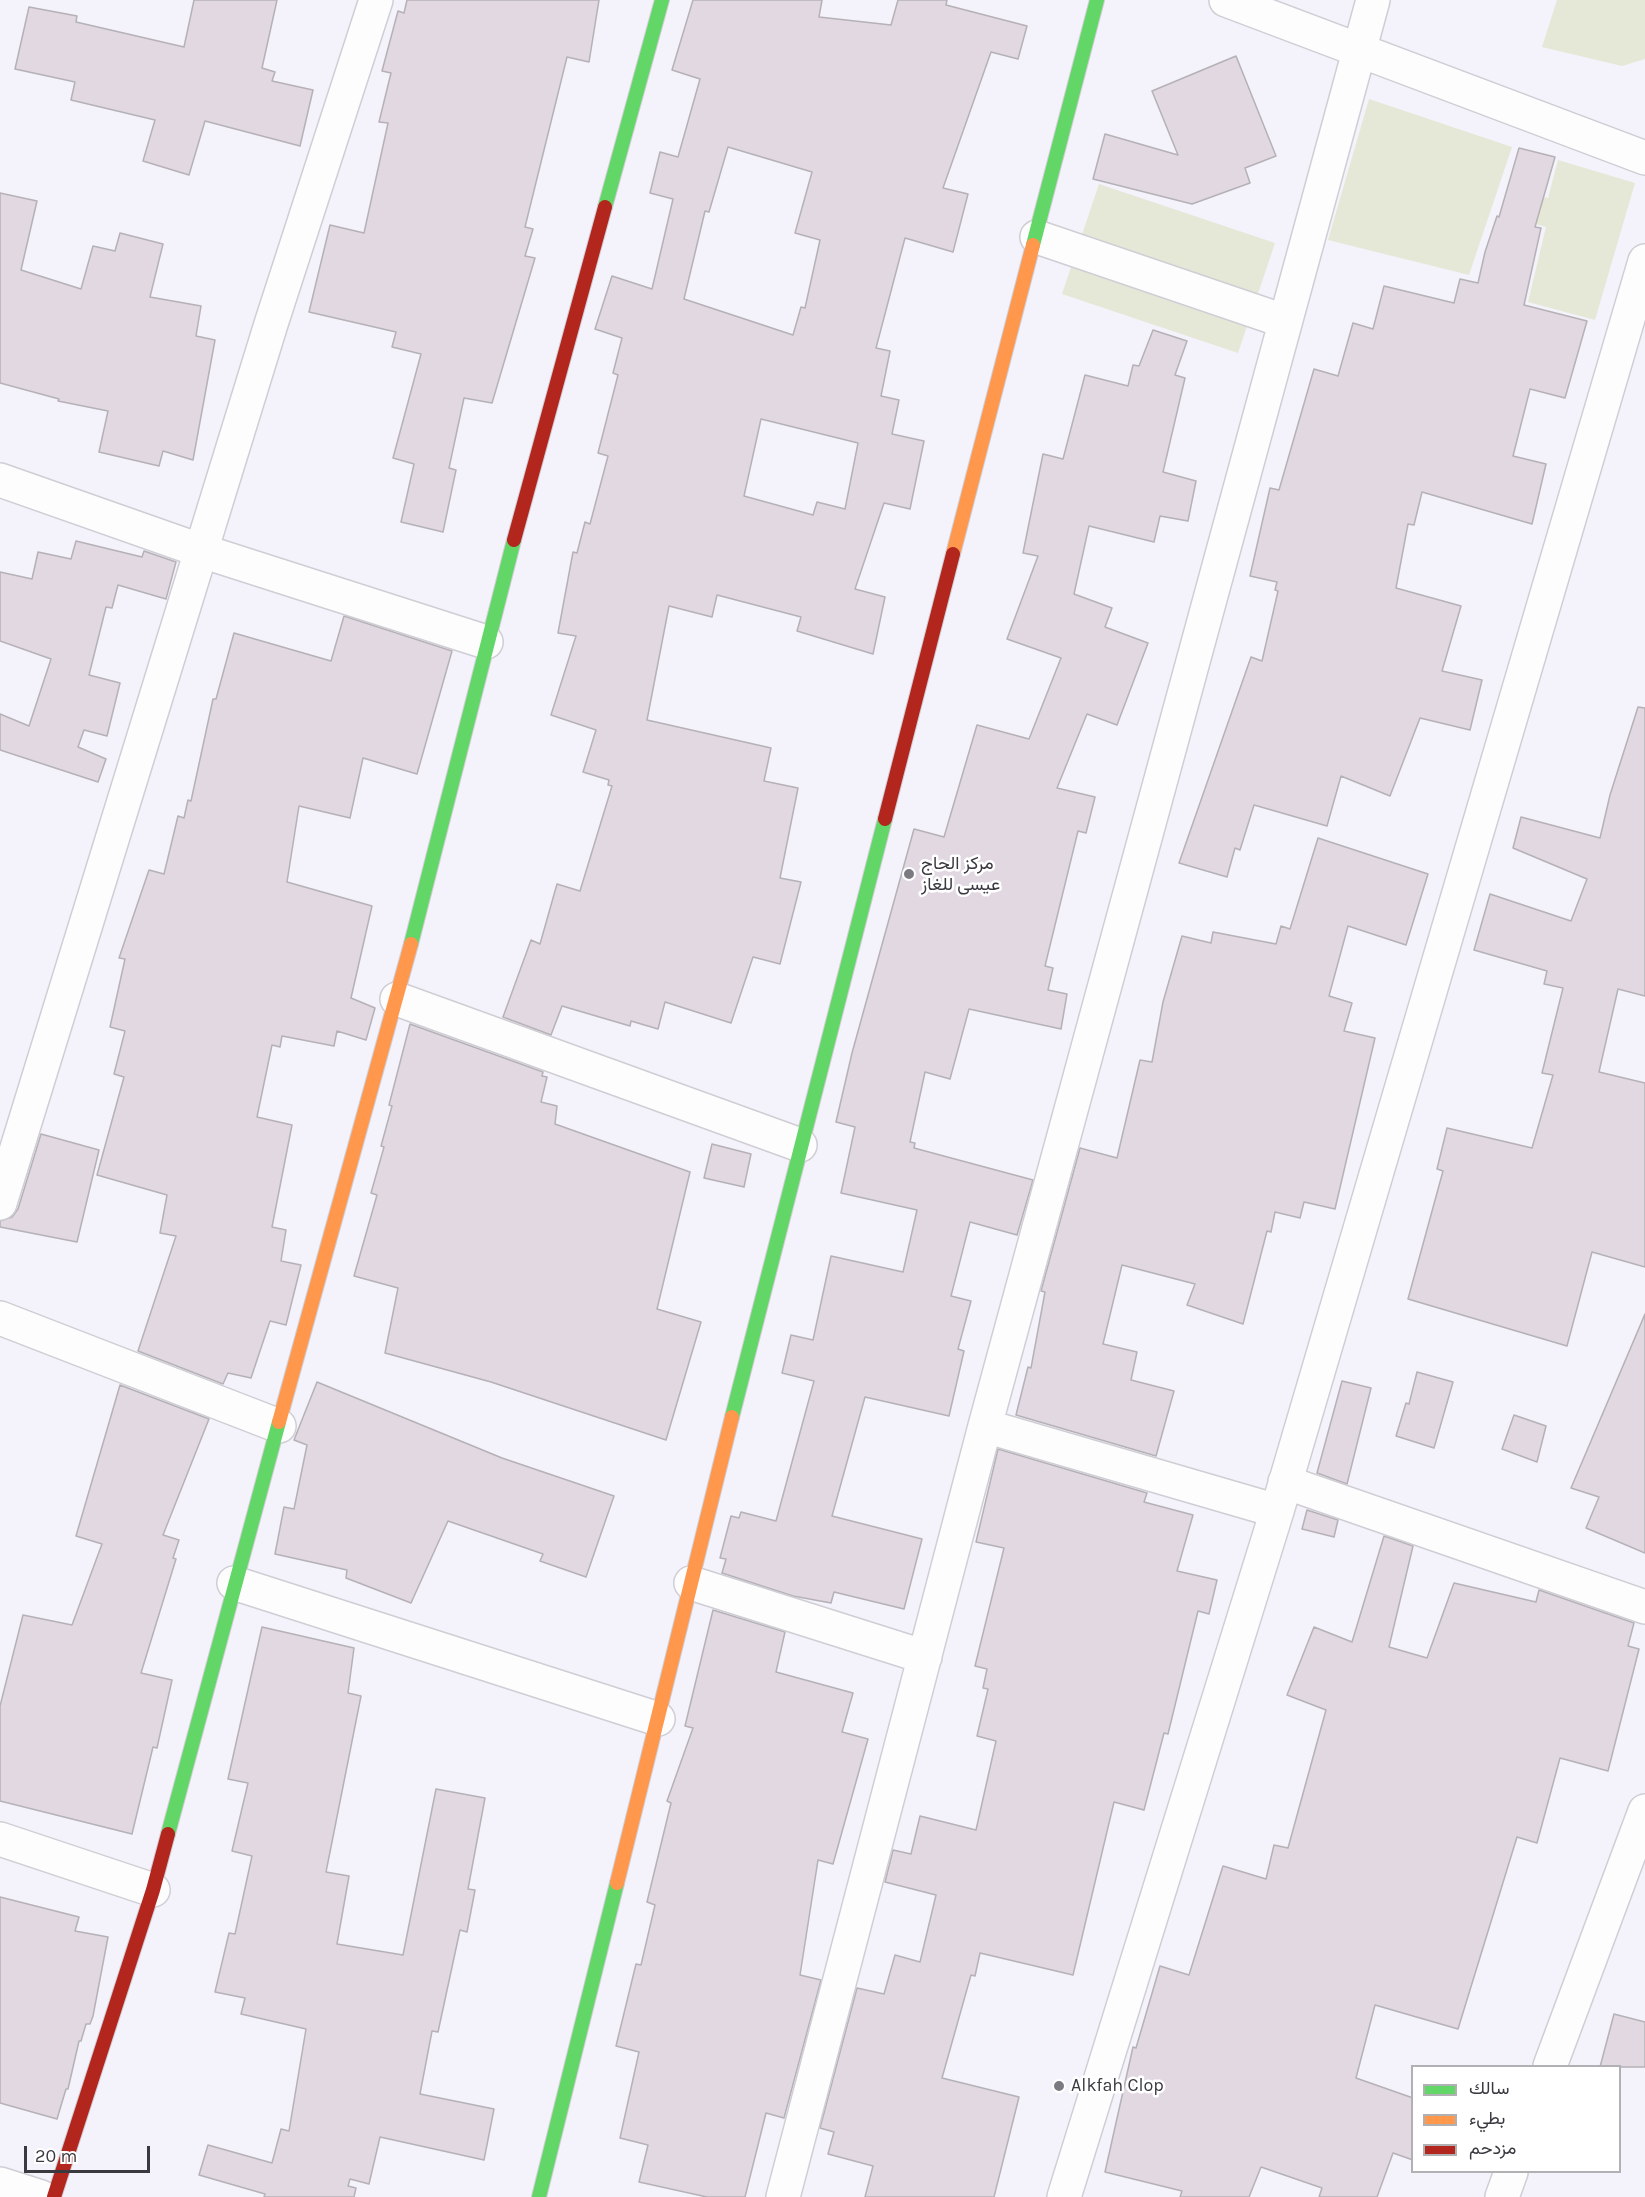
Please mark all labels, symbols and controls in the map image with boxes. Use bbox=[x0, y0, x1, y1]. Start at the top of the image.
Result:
place label: مركز الحاج عيسى للغاز bbox=[921, 853, 1000, 896]
marker: مركز الحاج عيسى للغاز bbox=[902, 867, 916, 881]
legend bbox=[1411, 2065, 1621, 2173]
place label: Alkfah Clop bbox=[1071, 2075, 1164, 2097]
text: سالك bbox=[1469, 2077, 1509, 2099]
marker: Alkfah Clop bbox=[1052, 2079, 1066, 2093]
text: بطيء bbox=[1469, 2107, 1505, 2129]
scale bar bbox=[27, 2134, 153, 2172]
text: مزدحم bbox=[1469, 2137, 1516, 2159]
text: 20 m bbox=[35, 2145, 77, 2167]

